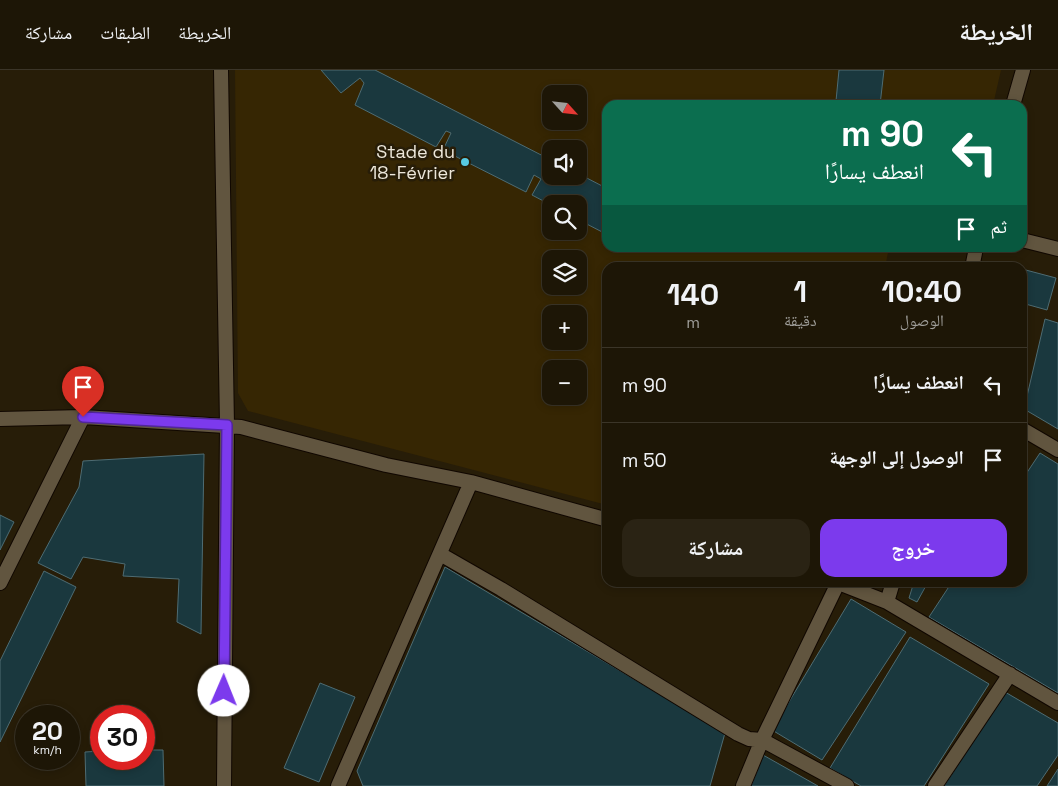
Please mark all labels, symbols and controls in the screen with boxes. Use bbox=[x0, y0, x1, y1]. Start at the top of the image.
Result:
text: الخريطة bbox=[959, 16, 1033, 47]
text: مشاركة bbox=[25, 21, 72, 44]
text: الطبقات bbox=[100, 21, 150, 44]
text: الخريطة bbox=[178, 21, 231, 44]
north arrow bbox=[542, 85, 588, 130]
map controls bbox=[542, 85, 587, 405]
text: 90 m bbox=[841, 112, 924, 156]
icon: left bbox=[942, 120, 1007, 185]
place label: Stade du 18-Février bbox=[370, 140, 455, 184]
button: sound bbox=[542, 140, 587, 185]
marker: Stade du 18-Février bbox=[459, 156, 471, 168]
text: انعطف يسارًا bbox=[825, 157, 924, 185]
button: search bbox=[542, 195, 587, 240]
text: ثم bbox=[990, 214, 1007, 239]
icon: arrive bbox=[952, 215, 980, 243]
button: layers bbox=[542, 250, 587, 295]
text: 1 bbox=[794, 272, 807, 311]
text: 10:40 bbox=[882, 272, 962, 311]
text: 140 bbox=[667, 275, 719, 314]
button: + bbox=[542, 305, 587, 350]
text: دقيقة bbox=[784, 310, 817, 331]
text: الوصول bbox=[900, 310, 944, 331]
text: m bbox=[686, 312, 700, 333]
button: − bbox=[542, 360, 587, 405]
pin bbox=[62, 366, 104, 417]
text: انعطف يسارًا bbox=[873, 370, 964, 395]
icon: left bbox=[979, 371, 1007, 399]
icon: arrive bbox=[69, 373, 97, 401]
text: 90 m bbox=[622, 373, 667, 398]
text: الوصول إلى الوجهة bbox=[829, 445, 964, 470]
icon: arrive bbox=[979, 446, 1007, 474]
text: 50 m bbox=[622, 448, 667, 473]
button: مشاركة bbox=[622, 519, 810, 577]
button: خروج bbox=[820, 519, 1007, 577]
position arrow bbox=[197, 664, 249, 716]
speed limit sign: 30 bbox=[90, 705, 155, 770]
text: 20 bbox=[32, 715, 63, 747]
text: km/h bbox=[33, 742, 62, 758]

